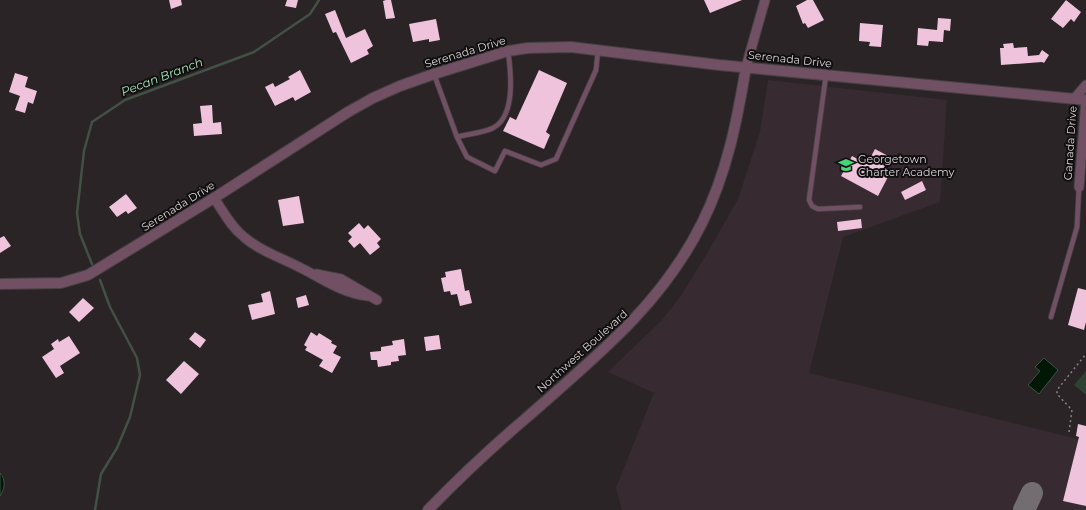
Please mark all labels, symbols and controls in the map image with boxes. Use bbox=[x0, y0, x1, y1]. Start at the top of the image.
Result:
street label: Serenada Drive bbox=[423, 33, 507, 71]
street label: Serenada Drive bbox=[748, 48, 833, 70]
water label: Pecan Branch bbox=[119, 54, 205, 99]
street label: Ganada Drive bbox=[1060, 105, 1080, 181]
place label: Georgetown Charter Academy bbox=[858, 152, 955, 179]
school or university icon: Georgetown Charter Academy bbox=[837, 156, 855, 174]
street label: Serenada Drive bbox=[139, 178, 218, 234]
street label: Northwest Boulevard bbox=[534, 307, 630, 395]

